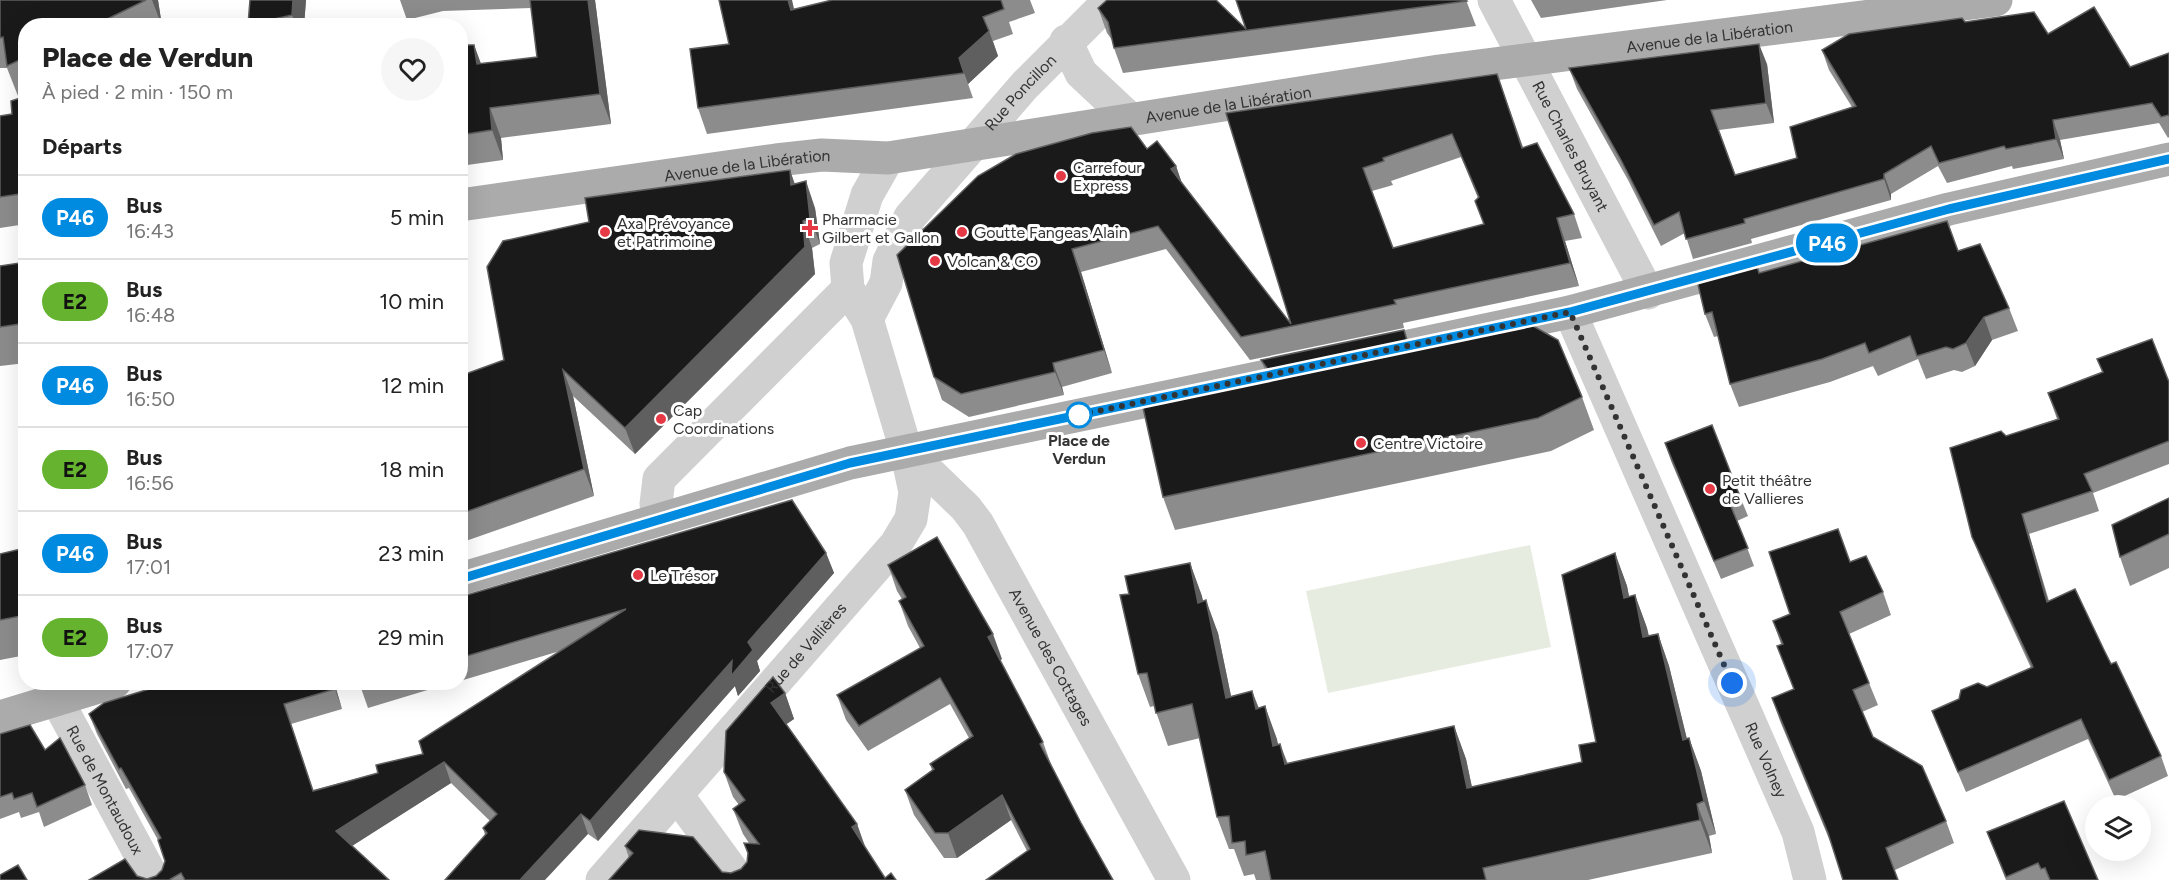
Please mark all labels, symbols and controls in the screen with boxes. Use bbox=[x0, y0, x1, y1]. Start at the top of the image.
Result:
street label: Avenue de la Libération bbox=[1625, 16, 1794, 57]
button: heart bbox=[381, 38, 444, 101]
text: Place de Verdun bbox=[42, 40, 253, 74]
street label: Rue Poncillon bbox=[980, 50, 1060, 134]
street label: Rue Charles Bruyant bbox=[1529, 77, 1613, 215]
text: À pied · 2 min · 150 m bbox=[42, 80, 233, 104]
street label: Avenue de la Libération bbox=[1144, 82, 1313, 127]
text: Départs bbox=[42, 133, 122, 160]
street label: Avenue de la Libération bbox=[663, 145, 831, 185]
place label: Carrefour Express bbox=[1073, 158, 1142, 195]
marker: Carrefour Express bbox=[1054, 169, 1068, 183]
text: Bus bbox=[126, 192, 162, 219]
text: 5 min bbox=[390, 204, 444, 231]
text: P46 bbox=[56, 205, 94, 230]
place label: Pharmacie Gilbert et Gallon bbox=[822, 210, 939, 247]
place label: Axa Prévoyance et Patrimoine bbox=[617, 214, 731, 251]
text: 16:43 bbox=[126, 219, 174, 243]
marker: Pharmacie Gilbert et Gallon bbox=[803, 221, 817, 235]
place label: Goutte Fangeas Alain bbox=[974, 223, 1128, 242]
line badge: P46 bbox=[1792, 224, 1862, 262]
marker: Axa Prévoyance et Patrimoine bbox=[598, 225, 612, 239]
marker: Goutte Fangeas Alain bbox=[955, 225, 969, 239]
text: P46 bbox=[1808, 231, 1846, 256]
place label: Volcan & CO bbox=[947, 252, 1038, 271]
marker: Volcan & CO bbox=[928, 254, 942, 268]
text: Bus bbox=[126, 276, 162, 303]
text: 10 min bbox=[379, 288, 444, 315]
text: E2 bbox=[63, 289, 87, 314]
text: 16:48 bbox=[126, 303, 175, 327]
text: Bus bbox=[126, 360, 162, 387]
text: 12 min bbox=[381, 372, 444, 399]
text: P46 bbox=[56, 373, 94, 398]
text: 16:50 bbox=[126, 387, 175, 411]
place label: Cap Coordinations bbox=[673, 401, 774, 438]
marker: Place de Verdun bbox=[1066, 402, 1092, 428]
marker: Cap Coordinations bbox=[654, 412, 668, 426]
place label: Place de Verdun bbox=[1048, 431, 1110, 468]
place label: Centre Victoire bbox=[1373, 434, 1483, 453]
marker: Centre Victoire bbox=[1354, 436, 1368, 450]
text: Bus bbox=[126, 444, 162, 471]
text: 18 min bbox=[380, 456, 444, 483]
text: E2 bbox=[63, 457, 87, 482]
text: 16:56 bbox=[126, 471, 173, 495]
place label: Petit théâtre de Vallieres bbox=[1722, 471, 1812, 508]
marker: Petit théâtre de Vallieres bbox=[1703, 482, 1717, 496]
text: Bus bbox=[126, 528, 162, 555]
text: 23 min bbox=[378, 540, 444, 567]
text: P46 bbox=[56, 541, 94, 566]
text: 17:01 bbox=[126, 555, 171, 579]
place label: Le Trésor bbox=[650, 566, 716, 585]
marker: Le Trésor bbox=[631, 568, 645, 582]
street label: Avenue des Cottages bbox=[1006, 585, 1097, 729]
street label: Rue de Vallières bbox=[761, 598, 850, 696]
text: Bus bbox=[126, 612, 162, 639]
text: 29 min bbox=[378, 624, 444, 651]
text: E2 bbox=[63, 625, 87, 650]
text: 17:07 bbox=[126, 639, 174, 663]
your location bbox=[1717, 668, 1747, 698]
street label: Rue Volney bbox=[1741, 719, 1792, 801]
street label: Rue de Montaudoux bbox=[63, 722, 148, 858]
map controls bbox=[2085, 795, 2151, 861]
button: layers bbox=[2085, 795, 2151, 861]

